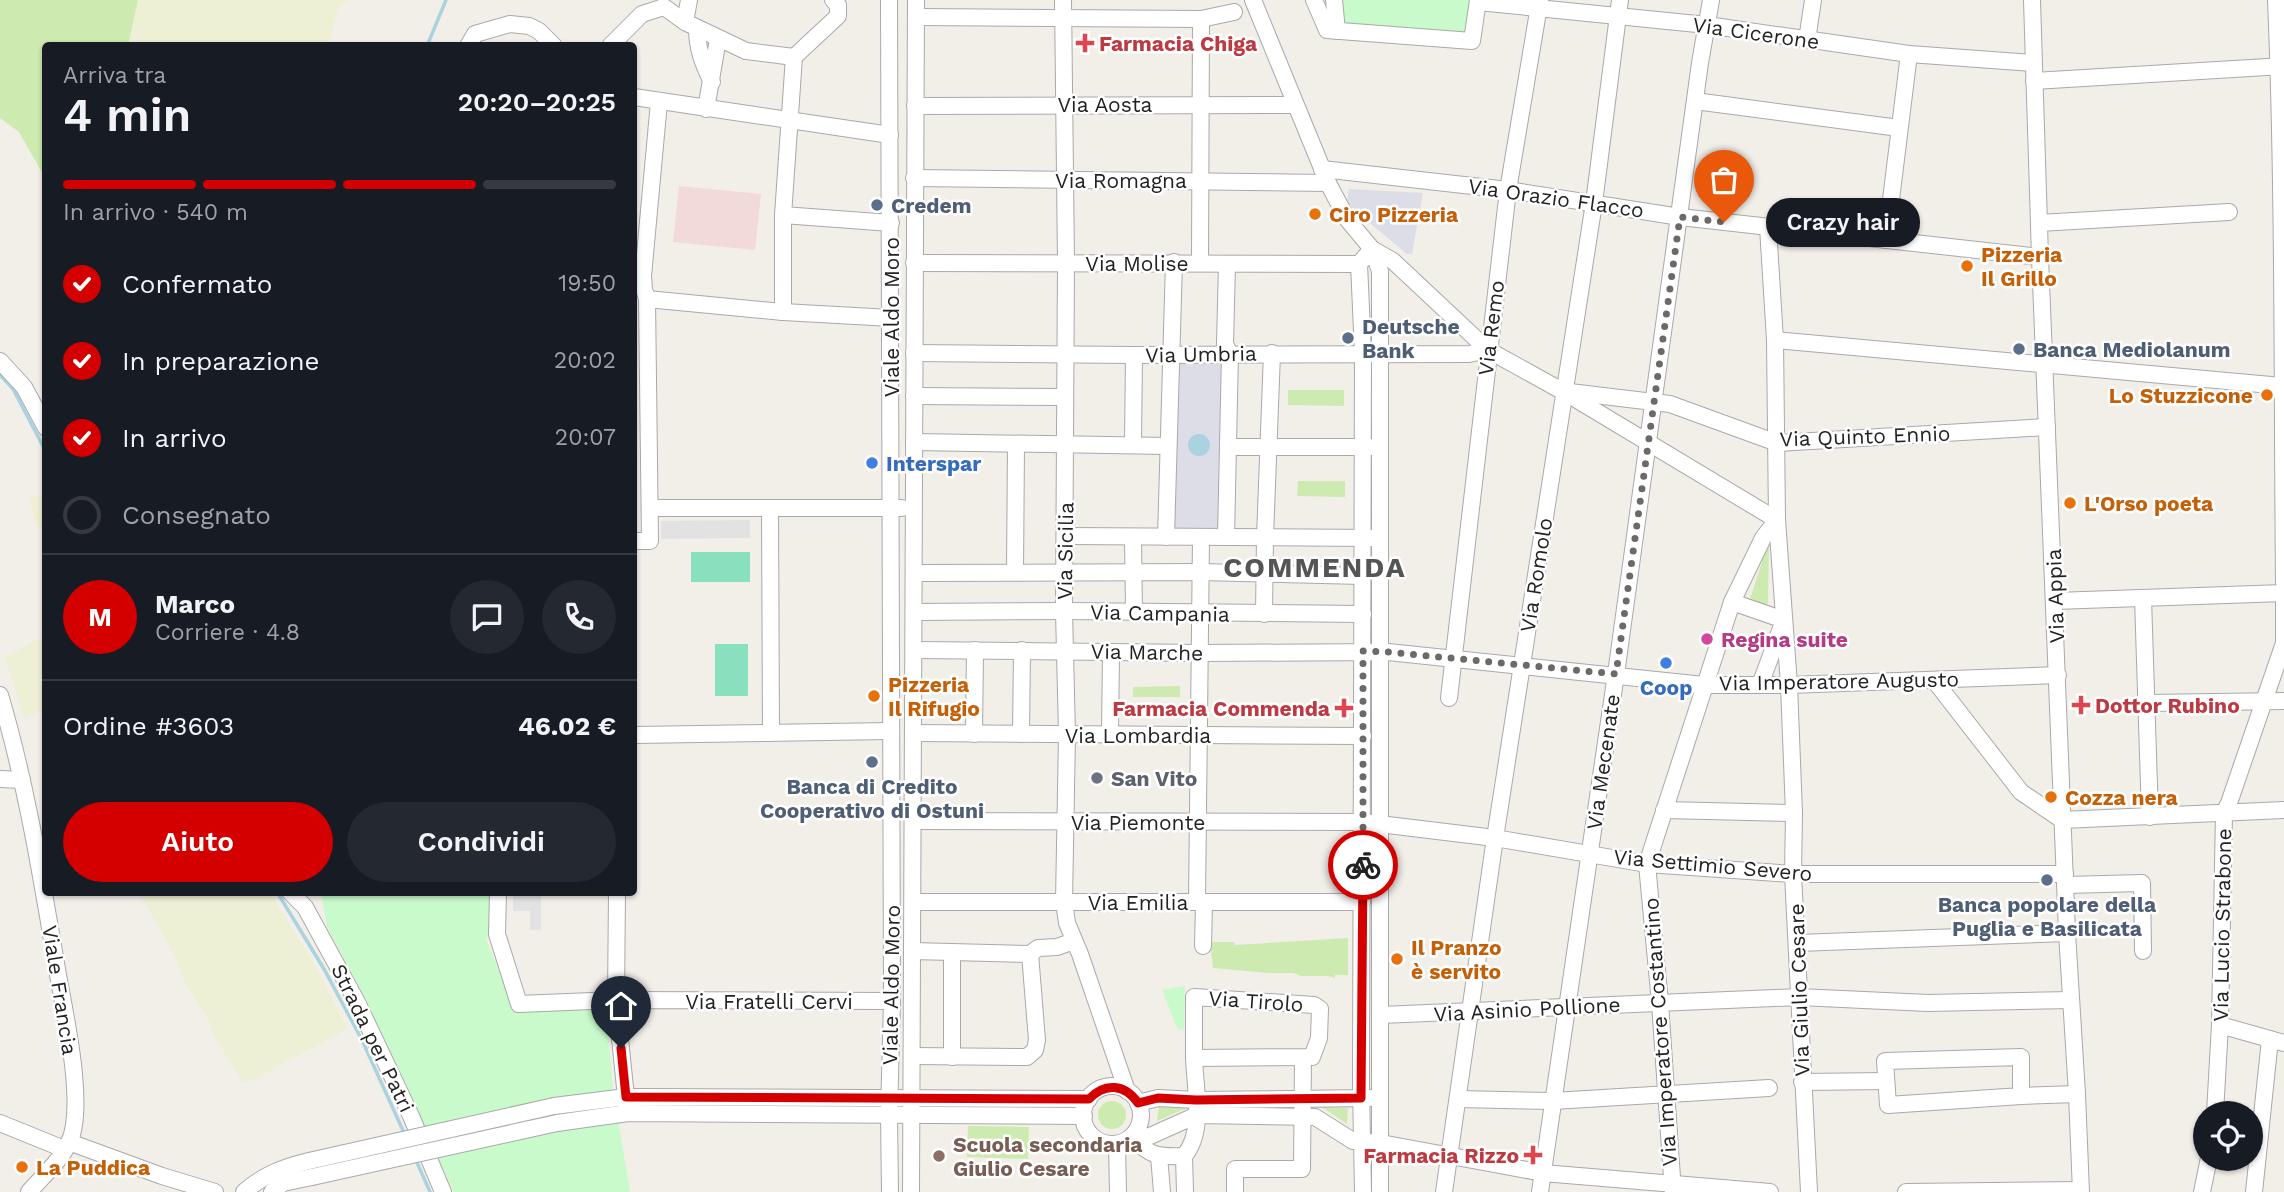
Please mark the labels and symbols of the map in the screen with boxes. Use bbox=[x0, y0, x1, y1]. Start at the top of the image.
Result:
street label: Via Cicerone bbox=[1691, 12, 1821, 54]
place label: Farmacia Chiga bbox=[1099, 31, 1258, 56]
marker: Farmacia Chiga bbox=[1077, 35, 1093, 51]
street label: Via Aosta bbox=[1058, 92, 1153, 117]
pin bbox=[1694, 150, 1754, 222]
street label: Via Romagna bbox=[1055, 168, 1187, 193]
street label: Via Orazio Flacco bbox=[1466, 173, 1646, 223]
place label: Credem bbox=[891, 193, 971, 218]
marker: Credem bbox=[869, 197, 885, 213]
callout: Crazy hair bbox=[1766, 198, 1920, 246]
place label: Ciro Pizzeria bbox=[1329, 202, 1459, 227]
marker: Ciro Pizzeria bbox=[1307, 206, 1323, 222]
street label: Viale Aldo Moro bbox=[879, 237, 904, 397]
place label: Pizzeria Il Grillo bbox=[1981, 242, 2063, 291]
street label: Via Molise bbox=[1085, 251, 1189, 276]
marker: Pizzeria Il Grillo bbox=[1959, 258, 1975, 274]
street label: Via Remo bbox=[1473, 279, 1509, 377]
place label: Deutsche Bank bbox=[1362, 314, 1460, 363]
marker: Deutsche Bank bbox=[1340, 330, 1356, 346]
place label: Banca Mediolanum bbox=[2033, 337, 2230, 362]
street label: Via Umbria bbox=[1145, 341, 1257, 367]
marker: Banca Mediolanum bbox=[2011, 341, 2027, 357]
place label: Lo Stuzzicone bbox=[2109, 383, 2253, 408]
marker: Lo Stuzzicone bbox=[2259, 387, 2275, 403]
street label: Via Quinto Ennio bbox=[1779, 421, 1951, 451]
place label: Interspar bbox=[886, 451, 981, 476]
marker: Interspar bbox=[864, 455, 880, 471]
place label: L'Orso poeta bbox=[2084, 491, 2214, 516]
marker: L'Orso poeta bbox=[2062, 495, 2078, 511]
street label: Via Sicilia bbox=[1052, 502, 1078, 600]
street label: Via Romolo bbox=[1515, 516, 1557, 634]
street label: Via Appia bbox=[2041, 548, 2069, 644]
district label: COMMENDA bbox=[1223, 551, 1407, 584]
street label: Via Campania bbox=[1090, 599, 1230, 627]
place label: Regina suite bbox=[1721, 627, 1848, 652]
marker: Regina suite bbox=[1699, 631, 1715, 647]
street label: Via Marche bbox=[1091, 639, 1203, 665]
marker: Coop bbox=[1658, 655, 1674, 671]
street label: Via Imperatore Augusto bbox=[1719, 666, 1959, 696]
place label: Pizzeria Il Rifugio bbox=[888, 672, 980, 721]
place label: Coop bbox=[1640, 675, 1692, 700]
marker: Pizzeria Il Rifugio bbox=[866, 688, 882, 704]
street label: Via Mecenate bbox=[1581, 692, 1625, 832]
place label: Dottor Rubino bbox=[2095, 693, 2240, 718]
place label: Farmacia Commenda bbox=[1112, 696, 1331, 721]
marker: Dottor Rubino bbox=[2073, 697, 2089, 713]
marker: Farmacia Commenda bbox=[1336, 700, 1352, 716]
street label: Via Lombardia bbox=[1065, 723, 1211, 748]
marker: Banca di Credito Cooperativo di Ostuni bbox=[864, 754, 880, 770]
place label: San Vito bbox=[1111, 766, 1197, 791]
marker: San Vito bbox=[1089, 770, 1105, 786]
place label: Banca di Credito Cooperativo di Ostuni bbox=[760, 774, 984, 823]
place label: Cozza nera bbox=[2065, 785, 2179, 810]
marker: Cozza nera bbox=[2043, 789, 2059, 805]
street label: Via Piemonte bbox=[1071, 810, 1205, 835]
street label: Via Lucio Strabone bbox=[2208, 828, 2236, 1022]
courier bbox=[1328, 830, 1398, 900]
street label: Via Settimio Severo bbox=[1613, 844, 1813, 886]
marker: Banca popolare della Puglia e Basilicata bbox=[2039, 872, 2055, 888]
street label: Via Emilia bbox=[1088, 890, 1188, 915]
place label: Banca popolare della Puglia e Basilicata bbox=[1938, 892, 2157, 941]
street label: Via Imperatore Costantino bbox=[1638, 897, 1682, 1167]
street label: Via Giulio Cesare bbox=[1783, 903, 1815, 1077]
street label: Viale Aldo Moro bbox=[877, 905, 905, 1065]
street label: Viale Francia bbox=[37, 923, 83, 1057]
place label: Il Pranzo è servito bbox=[1411, 935, 1502, 984]
marker: Il Pranzo è servito bbox=[1389, 951, 1405, 967]
street label: Strada per Patri bbox=[326, 960, 420, 1116]
pin bbox=[591, 976, 651, 1048]
street label: Via Tirolo bbox=[1208, 985, 1304, 1017]
street label: Via Fratelli Cervi bbox=[685, 989, 853, 1014]
street label: Via Asinio Pollione bbox=[1433, 992, 1621, 1026]
place label: Scuola secondaria Giulio Cesare bbox=[953, 1132, 1143, 1181]
place label: Farmacia Rizzo bbox=[1363, 1143, 1519, 1168]
marker: Farmacia Rizzo bbox=[1525, 1147, 1541, 1163]
marker: Scuola secondaria Giulio Cesare bbox=[931, 1148, 947, 1164]
place label: La Puddica bbox=[36, 1155, 151, 1180]
marker: La Puddica bbox=[14, 1159, 30, 1175]

